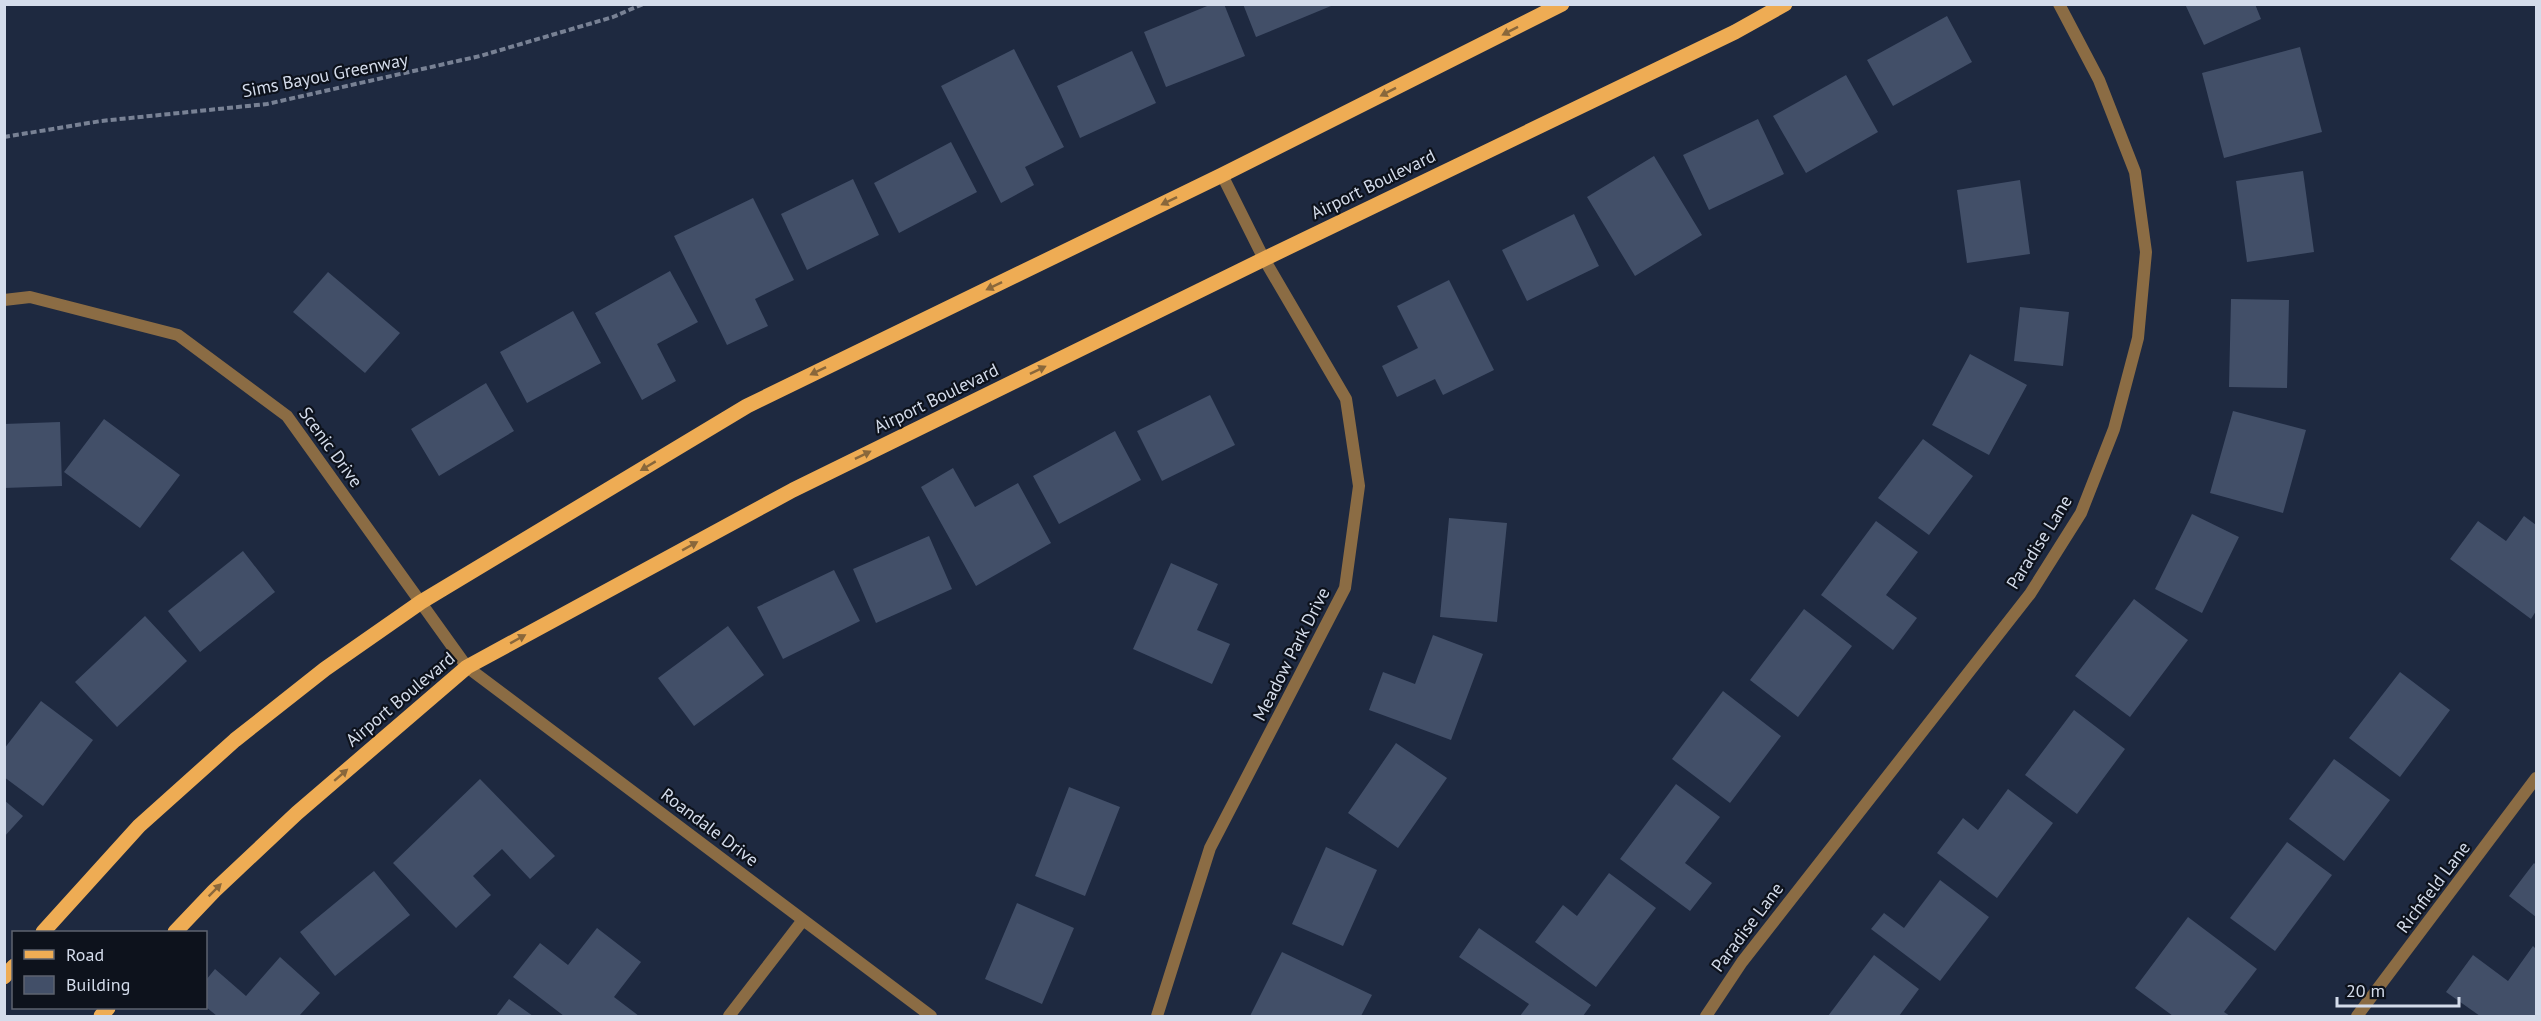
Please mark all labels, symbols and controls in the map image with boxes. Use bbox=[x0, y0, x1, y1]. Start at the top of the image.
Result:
one-way arrow bbox=[1501, 26, 1518, 36]
street label: Sims Bayou Greenway bbox=[240, 47, 411, 102]
one-way arrow bbox=[1379, 88, 1396, 97]
street label: Airport Boulevard bbox=[1307, 144, 1439, 224]
one-way arrow bbox=[1161, 196, 1178, 206]
one-way arrow bbox=[985, 282, 1002, 291]
street label: Airport Boulevard bbox=[870, 358, 1002, 438]
one-way arrow bbox=[1029, 365, 1046, 374]
one-way arrow bbox=[810, 367, 827, 376]
street label: Scenic Drive bbox=[294, 402, 368, 492]
one-way arrow bbox=[854, 451, 871, 460]
one-way arrow bbox=[640, 460, 656, 471]
street label: Paradise Lane bbox=[2001, 491, 2077, 593]
one-way arrow bbox=[681, 541, 698, 551]
street label: Meadow Park Drive bbox=[1247, 583, 1335, 725]
one-way arrow bbox=[510, 634, 527, 644]
street label: Airport Boulevard bbox=[341, 647, 459, 751]
one-way arrow bbox=[333, 768, 349, 781]
street label: Roandale Drive bbox=[657, 783, 763, 871]
street label: Richfield Lane bbox=[2391, 837, 2475, 937]
street label: Paradise Lane bbox=[1706, 878, 1788, 976]
one-way arrow bbox=[208, 883, 222, 897]
legend bbox=[12, 931, 207, 1009]
text: Road bbox=[66, 943, 104, 966]
scale bar bbox=[2337, 970, 2458, 1008]
text: Building bbox=[66, 973, 130, 996]
text: 20 m bbox=[2346, 979, 2385, 1002]

